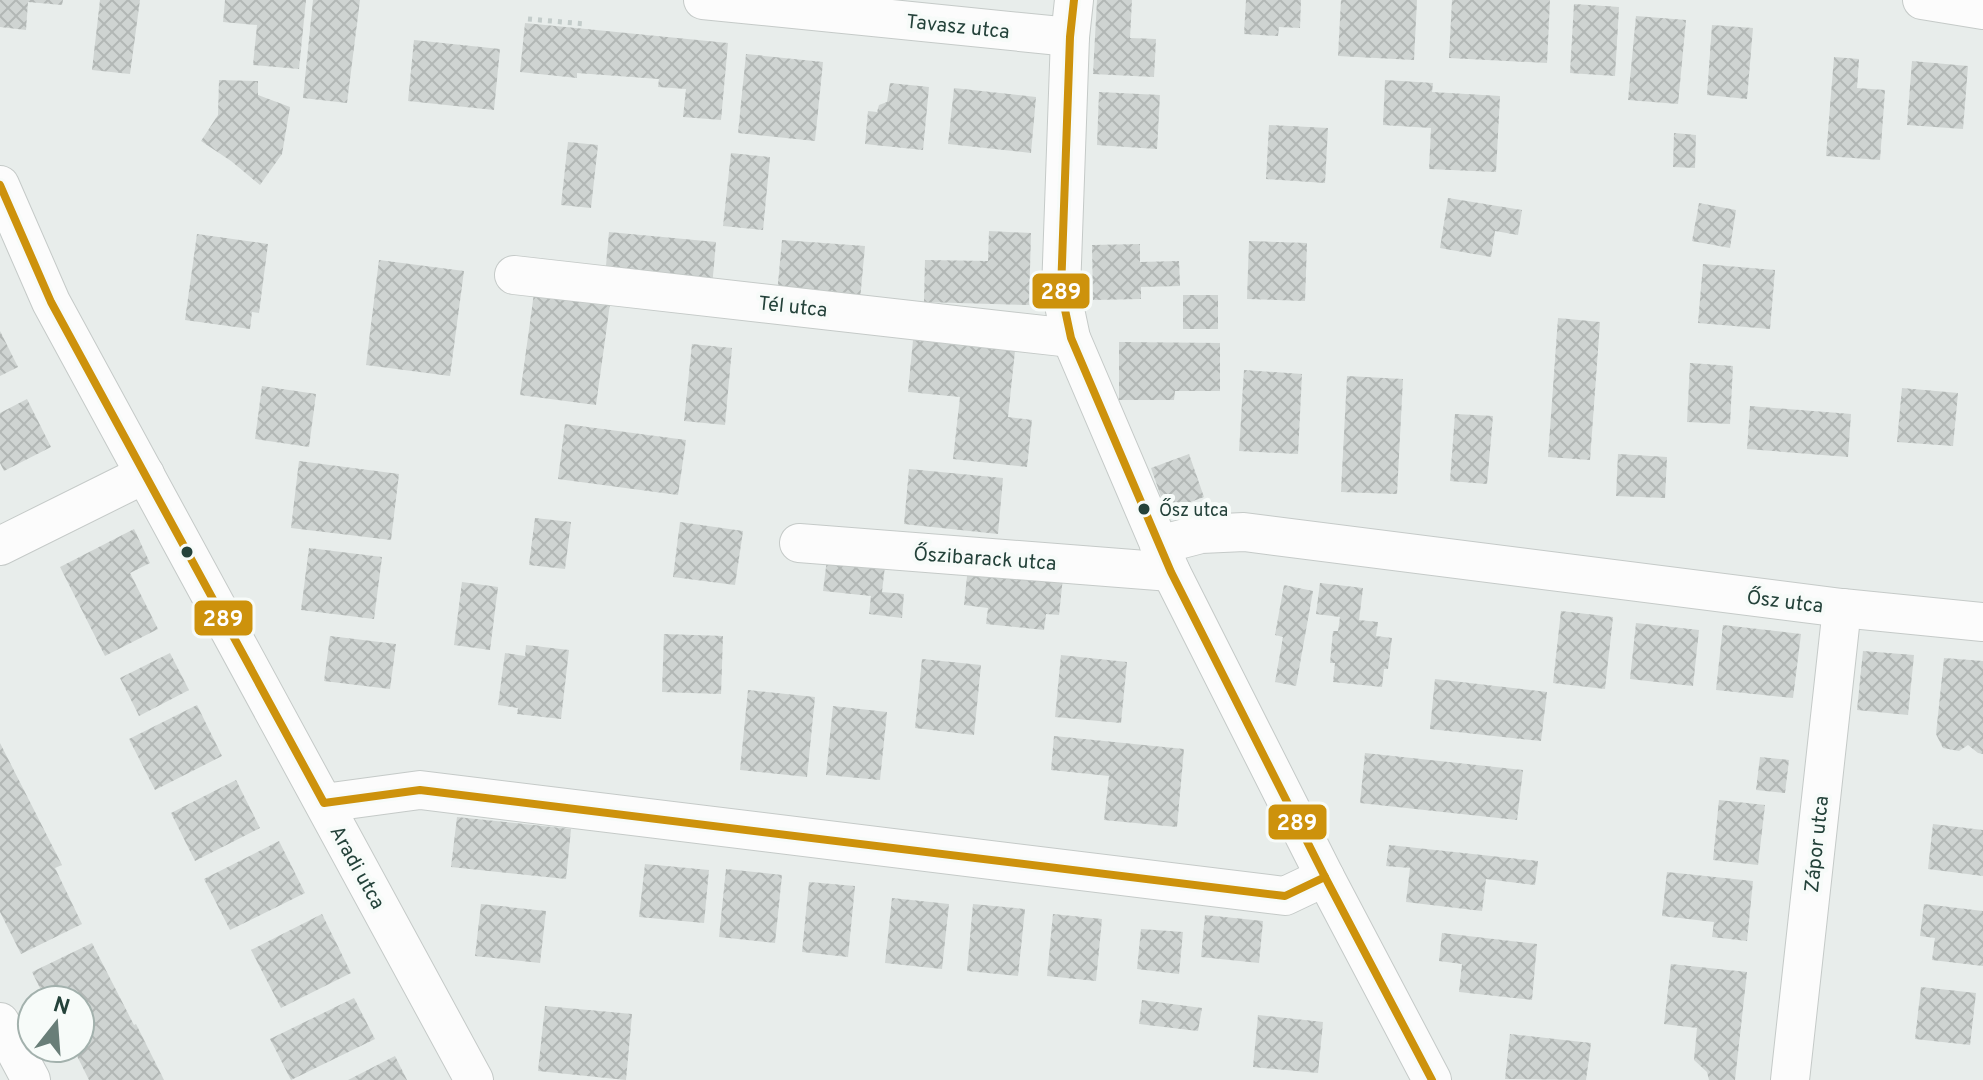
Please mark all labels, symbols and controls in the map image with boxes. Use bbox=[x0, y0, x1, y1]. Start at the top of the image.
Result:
street label: Tavasz utca bbox=[905, 10, 1011, 46]
line badge: 289 bbox=[1031, 272, 1091, 310]
text: 289 bbox=[1041, 280, 1081, 307]
street label: Tél utca bbox=[757, 291, 829, 325]
place label: Ősz utca bbox=[1159, 498, 1228, 523]
marker: Ősz utca bbox=[1136, 501, 1152, 517]
street label: Őszibarack utca bbox=[913, 540, 1057, 578]
unlabelled marker bbox=[179, 544, 195, 560]
street label: Ősz utca bbox=[1745, 583, 1825, 621]
line badge: 289 bbox=[193, 599, 254, 637]
text: 289 bbox=[203, 607, 243, 634]
street label: Zápor utca bbox=[1800, 794, 1836, 894]
line badge: 289 bbox=[1267, 803, 1328, 841]
text: 289 bbox=[1277, 811, 1317, 838]
street label: Aradi utca bbox=[323, 822, 390, 914]
north arrow bbox=[16, 984, 96, 1064]
text: N bbox=[50, 992, 73, 1022]

